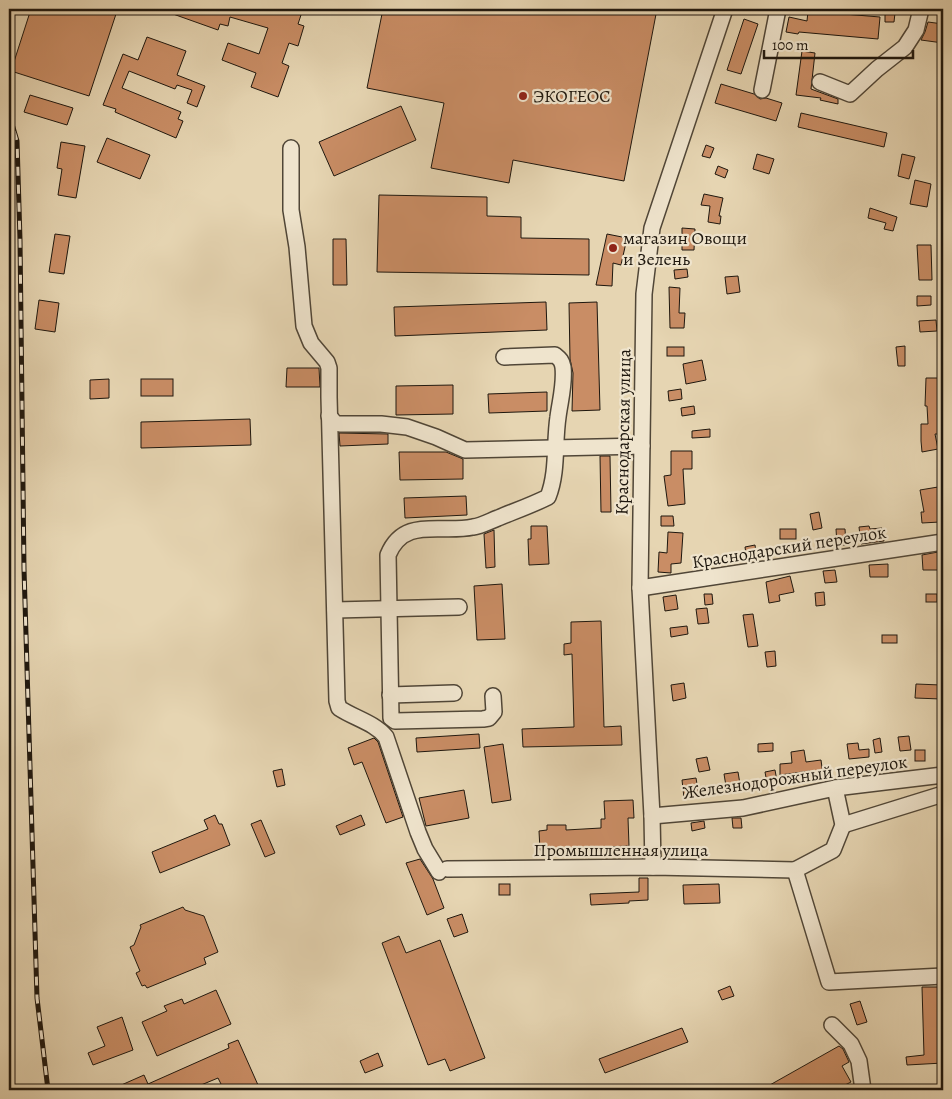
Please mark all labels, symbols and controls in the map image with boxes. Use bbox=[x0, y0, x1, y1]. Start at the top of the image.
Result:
scale bar bbox=[764, 28, 913, 60]
text: 100 m bbox=[772, 35, 809, 55]
place label: ЭКОГЕОС bbox=[533, 84, 611, 108]
marker: ЭКОГЕОС bbox=[517, 90, 529, 102]
place label: магазин Овощи и Зелень bbox=[623, 226, 747, 271]
marker: магазин Овощи и Зелень bbox=[607, 242, 619, 254]
street label: Краснодарская улица bbox=[610, 348, 636, 515]
street label: Краснодарский переулок bbox=[690, 520, 888, 574]
street label: Железнодорожный переулок bbox=[681, 749, 909, 805]
street label: Промышленная улица bbox=[534, 838, 709, 862]

